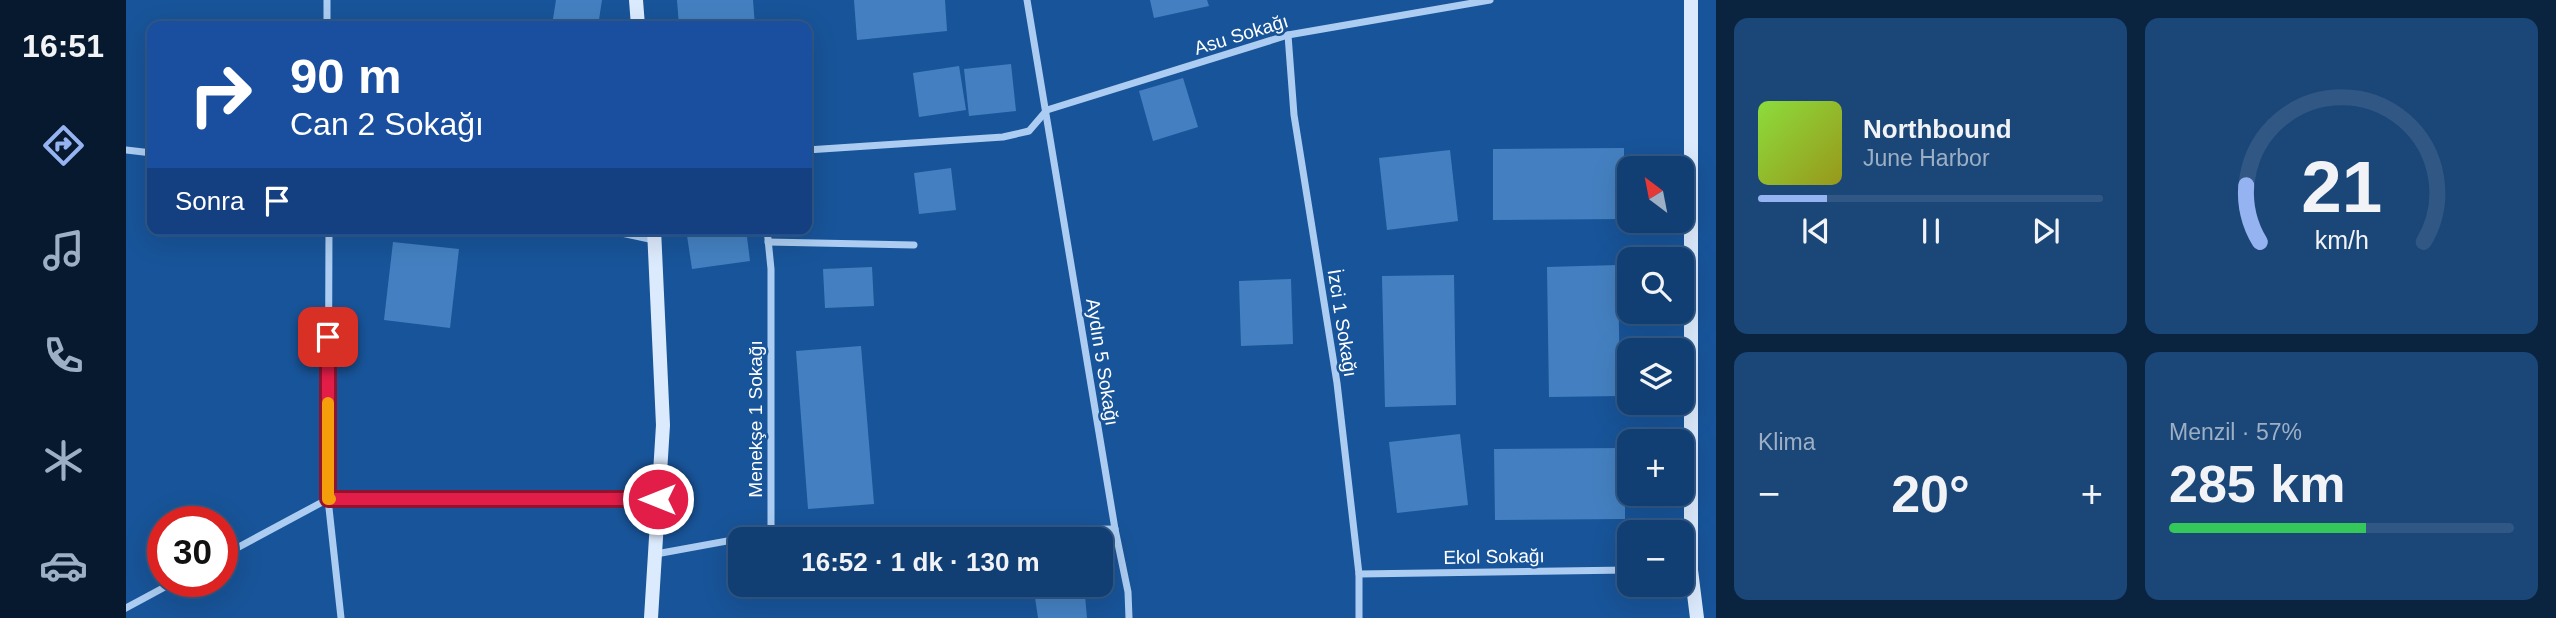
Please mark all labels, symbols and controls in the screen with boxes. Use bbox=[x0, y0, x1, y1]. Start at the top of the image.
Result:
street label: Asu Sokağı bbox=[1192, 10, 1291, 59]
text: 16:51 bbox=[22, 28, 104, 64]
icon: right bbox=[175, 49, 266, 140]
text: 90 m bbox=[290, 49, 402, 103]
text: Can 2 Sokağı bbox=[290, 106, 484, 142]
text: Northbound bbox=[1863, 114, 2012, 144]
icon: directions bbox=[39, 121, 88, 170]
text: June Harbor bbox=[1863, 145, 1990, 171]
text: 21 bbox=[2301, 146, 2382, 227]
north arrow bbox=[1617, 156, 1694, 233]
map controls bbox=[1617, 156, 1694, 597]
icon: arrive bbox=[258, 182, 296, 220]
text: Sonra bbox=[175, 186, 244, 216]
icon: previous bbox=[1797, 212, 1835, 250]
icon: pause bbox=[1912, 212, 1950, 250]
icon: next bbox=[2027, 212, 2065, 250]
icon: music bbox=[39, 226, 88, 275]
text: km/h bbox=[2314, 226, 2369, 254]
button: search bbox=[1617, 247, 1694, 324]
street label: İzci 1 Sokağı bbox=[1324, 268, 1361, 378]
street label: Aydın 5 Sokağı bbox=[1082, 297, 1123, 427]
pin bbox=[298, 307, 358, 367]
icon: arrive bbox=[309, 318, 347, 356]
icon: phone bbox=[39, 331, 88, 380]
button: layers bbox=[1617, 338, 1694, 415]
street label: Menekşe 1 Sokağı bbox=[745, 340, 766, 498]
text: Menzil · 57% bbox=[2169, 419, 2302, 445]
button: + bbox=[1617, 429, 1694, 506]
text: Klima bbox=[1758, 429, 1816, 455]
icon: climate bbox=[39, 436, 88, 485]
text: 285 km bbox=[2169, 455, 2345, 513]
position arrow bbox=[621, 462, 695, 536]
text: 20° bbox=[1891, 465, 1970, 523]
text: − bbox=[1758, 473, 1780, 515]
text: + bbox=[2081, 473, 2103, 515]
speed limit sign: 30 bbox=[147, 506, 238, 597]
button: − bbox=[1617, 520, 1694, 597]
icon: car bbox=[39, 541, 88, 590]
street label: Ekol Sokağı bbox=[1443, 545, 1545, 568]
text: 16:52 · 1 dk · 130 m bbox=[801, 547, 1040, 577]

